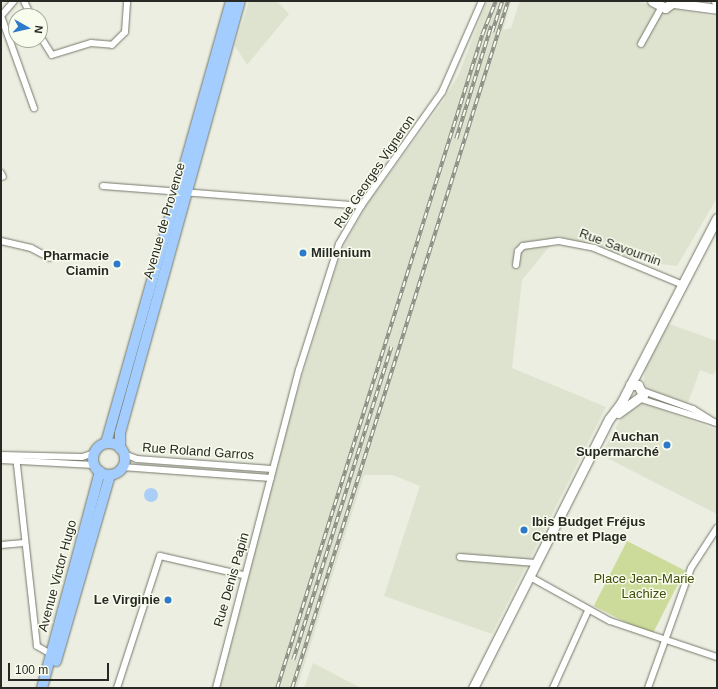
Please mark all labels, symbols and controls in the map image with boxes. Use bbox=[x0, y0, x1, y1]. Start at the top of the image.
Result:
north arrow bbox=[8, 8, 48, 48]
text: N bbox=[32, 25, 45, 34]
street label: Rue Georges Vigneron bbox=[331, 113, 419, 231]
street label: Avenue de Provence bbox=[141, 161, 189, 281]
street label: Rue Savournin bbox=[577, 226, 663, 270]
place label: Millenium bbox=[311, 245, 371, 261]
marker: Millenium bbox=[298, 248, 308, 258]
place label: Pharmacie Ciamin bbox=[43, 249, 109, 280]
marker: Pharmacie Ciamin bbox=[112, 259, 122, 269]
place label: Auchan Supermarché bbox=[576, 430, 659, 461]
street label: Rue Roland Garros bbox=[142, 440, 254, 464]
marker: Auchan Supermarché bbox=[662, 440, 672, 450]
place label: Ibis Budget Fréjus Centre et Plage bbox=[532, 515, 645, 546]
street label: Avenue Victor Hugo bbox=[36, 518, 80, 634]
marker: Ibis Budget Fréjus Centre et Plage bbox=[519, 525, 529, 535]
street label: Rue Denis Papin bbox=[211, 531, 253, 629]
park label: Place Jean-Marie Lachize bbox=[593, 572, 695, 603]
place label: Le Virginie bbox=[94, 592, 160, 608]
marker: Le Virginie bbox=[163, 595, 173, 605]
scale bar bbox=[10, 655, 111, 681]
text: 100 m bbox=[15, 663, 48, 677]

